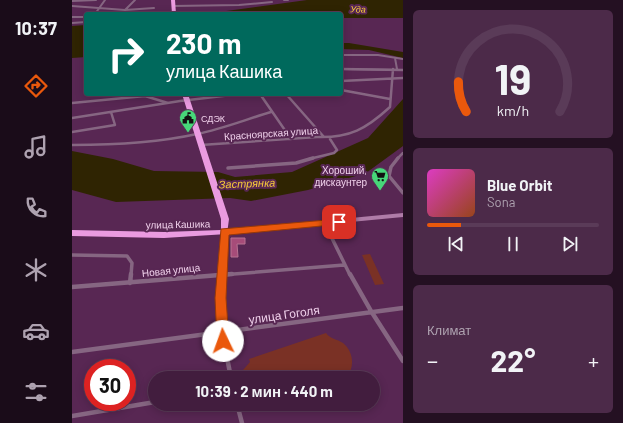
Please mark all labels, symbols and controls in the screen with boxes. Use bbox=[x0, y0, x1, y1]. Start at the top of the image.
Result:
water label: Уда bbox=[349, 3, 366, 15]
text: 10:37 bbox=[15, 17, 57, 39]
text: 230 m bbox=[166, 26, 241, 60]
icon: right bbox=[100, 28, 152, 80]
text: 19 bbox=[495, 53, 531, 103]
text: улица Кашика bbox=[166, 60, 282, 82]
icon: directions bbox=[22, 72, 50, 100]
text: km/h bbox=[497, 101, 529, 118]
public building icon: СДЭК bbox=[178, 108, 198, 133]
place label: СДЭК bbox=[201, 113, 226, 124]
street label: Красноярская улица bbox=[224, 124, 319, 142]
icon: music bbox=[22, 133, 50, 161]
place label: Хороший, дискаунтер bbox=[314, 164, 367, 188]
supermarket icon: Хороший, дискаунтер bbox=[370, 166, 390, 191]
water label: Застрянка bbox=[218, 176, 276, 190]
text: Blue Orbit bbox=[487, 176, 552, 194]
icon: phone bbox=[22, 194, 50, 222]
text: Sona bbox=[487, 194, 515, 210]
pin bbox=[322, 205, 356, 239]
icon: arrive bbox=[328, 211, 350, 233]
street label: улица Кашика bbox=[146, 217, 211, 231]
icon: previous bbox=[445, 233, 467, 255]
icon: pause bbox=[502, 233, 524, 255]
icon: next bbox=[559, 233, 581, 255]
icon: climate bbox=[22, 256, 50, 284]
street label: Новая улица bbox=[141, 261, 201, 279]
street label: улица Гоголя bbox=[247, 302, 321, 327]
icon: car bbox=[22, 317, 50, 345]
position arrow bbox=[202, 320, 244, 362]
text: Климат bbox=[427, 322, 471, 338]
text: 22° bbox=[491, 342, 535, 378]
text: − bbox=[427, 347, 438, 373]
text: + bbox=[588, 347, 599, 373]
speed limit sign: 30 bbox=[84, 359, 136, 411]
icon: filters bbox=[22, 378, 50, 406]
text: 10:39 · 2 мин · 440 m bbox=[195, 382, 333, 400]

